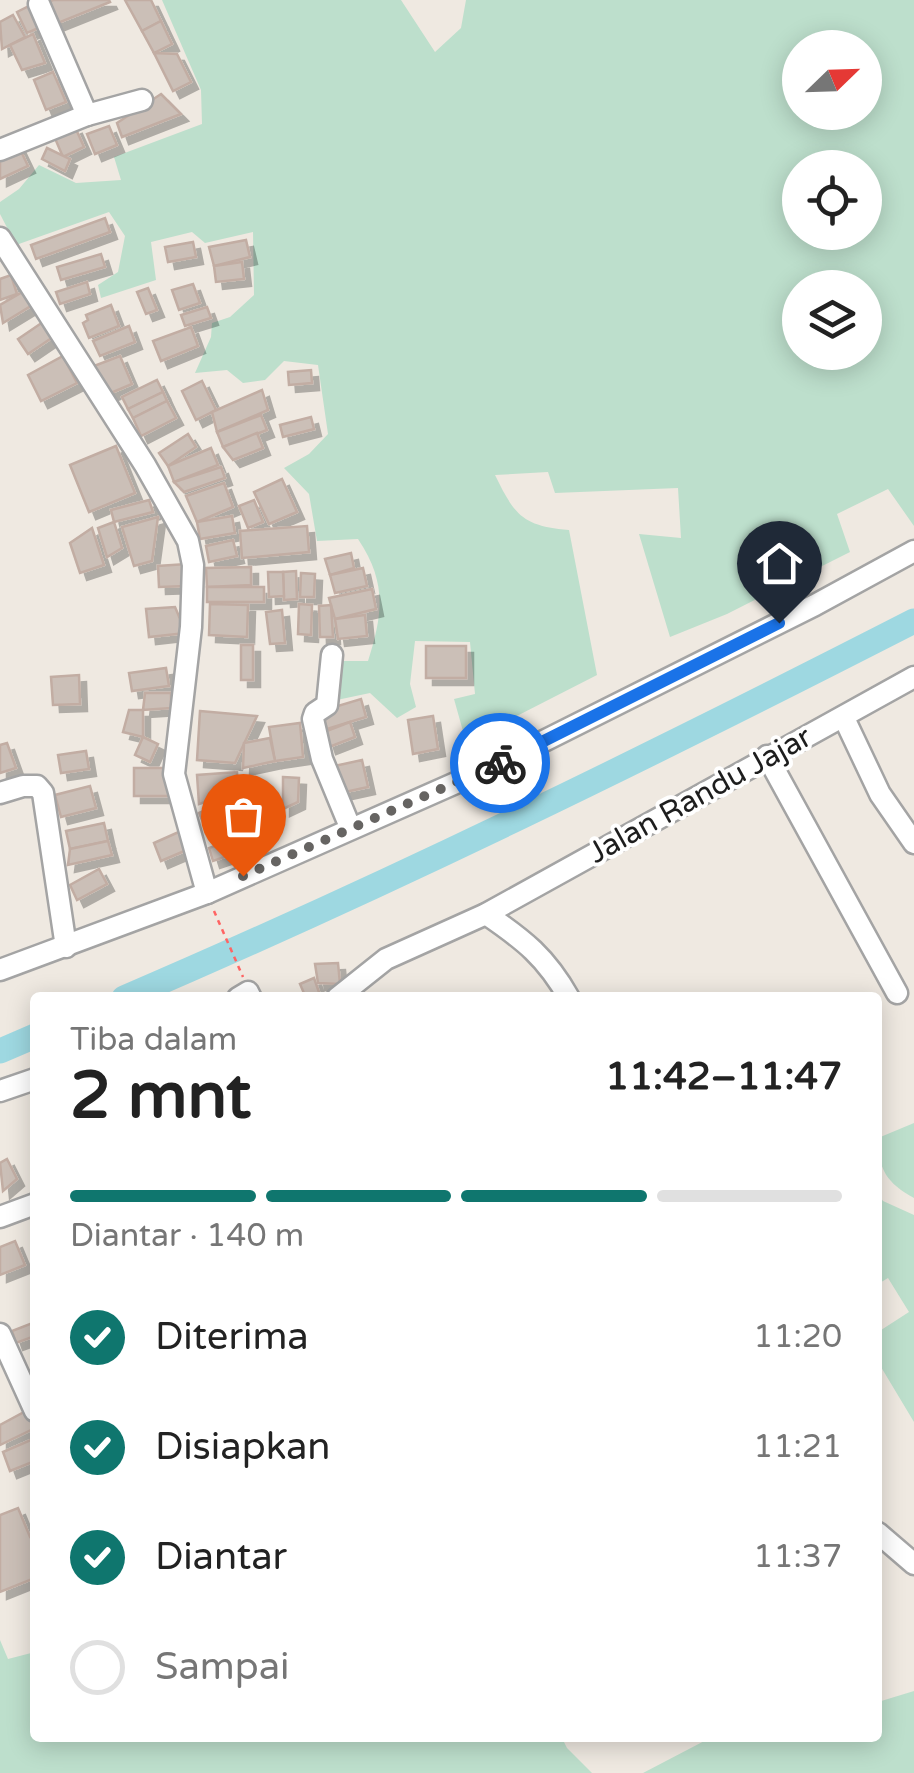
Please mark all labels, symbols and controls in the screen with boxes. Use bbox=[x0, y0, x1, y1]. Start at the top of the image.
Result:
north arrow bbox=[782, 30, 882, 130]
map controls bbox=[782, 30, 882, 370]
button: locate bbox=[782, 150, 882, 250]
button: layers bbox=[782, 270, 882, 370]
pin bbox=[737, 521, 822, 624]
icon: home bbox=[752, 536, 807, 591]
courier bbox=[450, 713, 550, 813]
street label: Jalan Randu Jajar bbox=[582, 718, 819, 872]
icon: bike bbox=[473, 736, 528, 791]
pin bbox=[201, 774, 286, 877]
icon: bag bbox=[216, 789, 271, 844]
text: Tiba dalam bbox=[70, 1021, 237, 1059]
text: 11:42–11:47 bbox=[605, 1054, 842, 1100]
text: 2 mnt bbox=[70, 1057, 251, 1136]
text: Diantar · 140 m bbox=[70, 1217, 304, 1255]
icon: check bbox=[70, 1310, 125, 1365]
text: Diterima bbox=[155, 1314, 309, 1360]
text: 11:20 bbox=[753, 1318, 842, 1356]
icon: check bbox=[70, 1420, 125, 1475]
text: Disiapkan bbox=[155, 1424, 331, 1470]
text: 11:21 bbox=[753, 1428, 842, 1466]
icon: check bbox=[70, 1530, 125, 1585]
text: Diantar bbox=[155, 1534, 287, 1580]
text: 11:37 bbox=[753, 1538, 842, 1576]
text: Sampai bbox=[155, 1644, 289, 1690]

